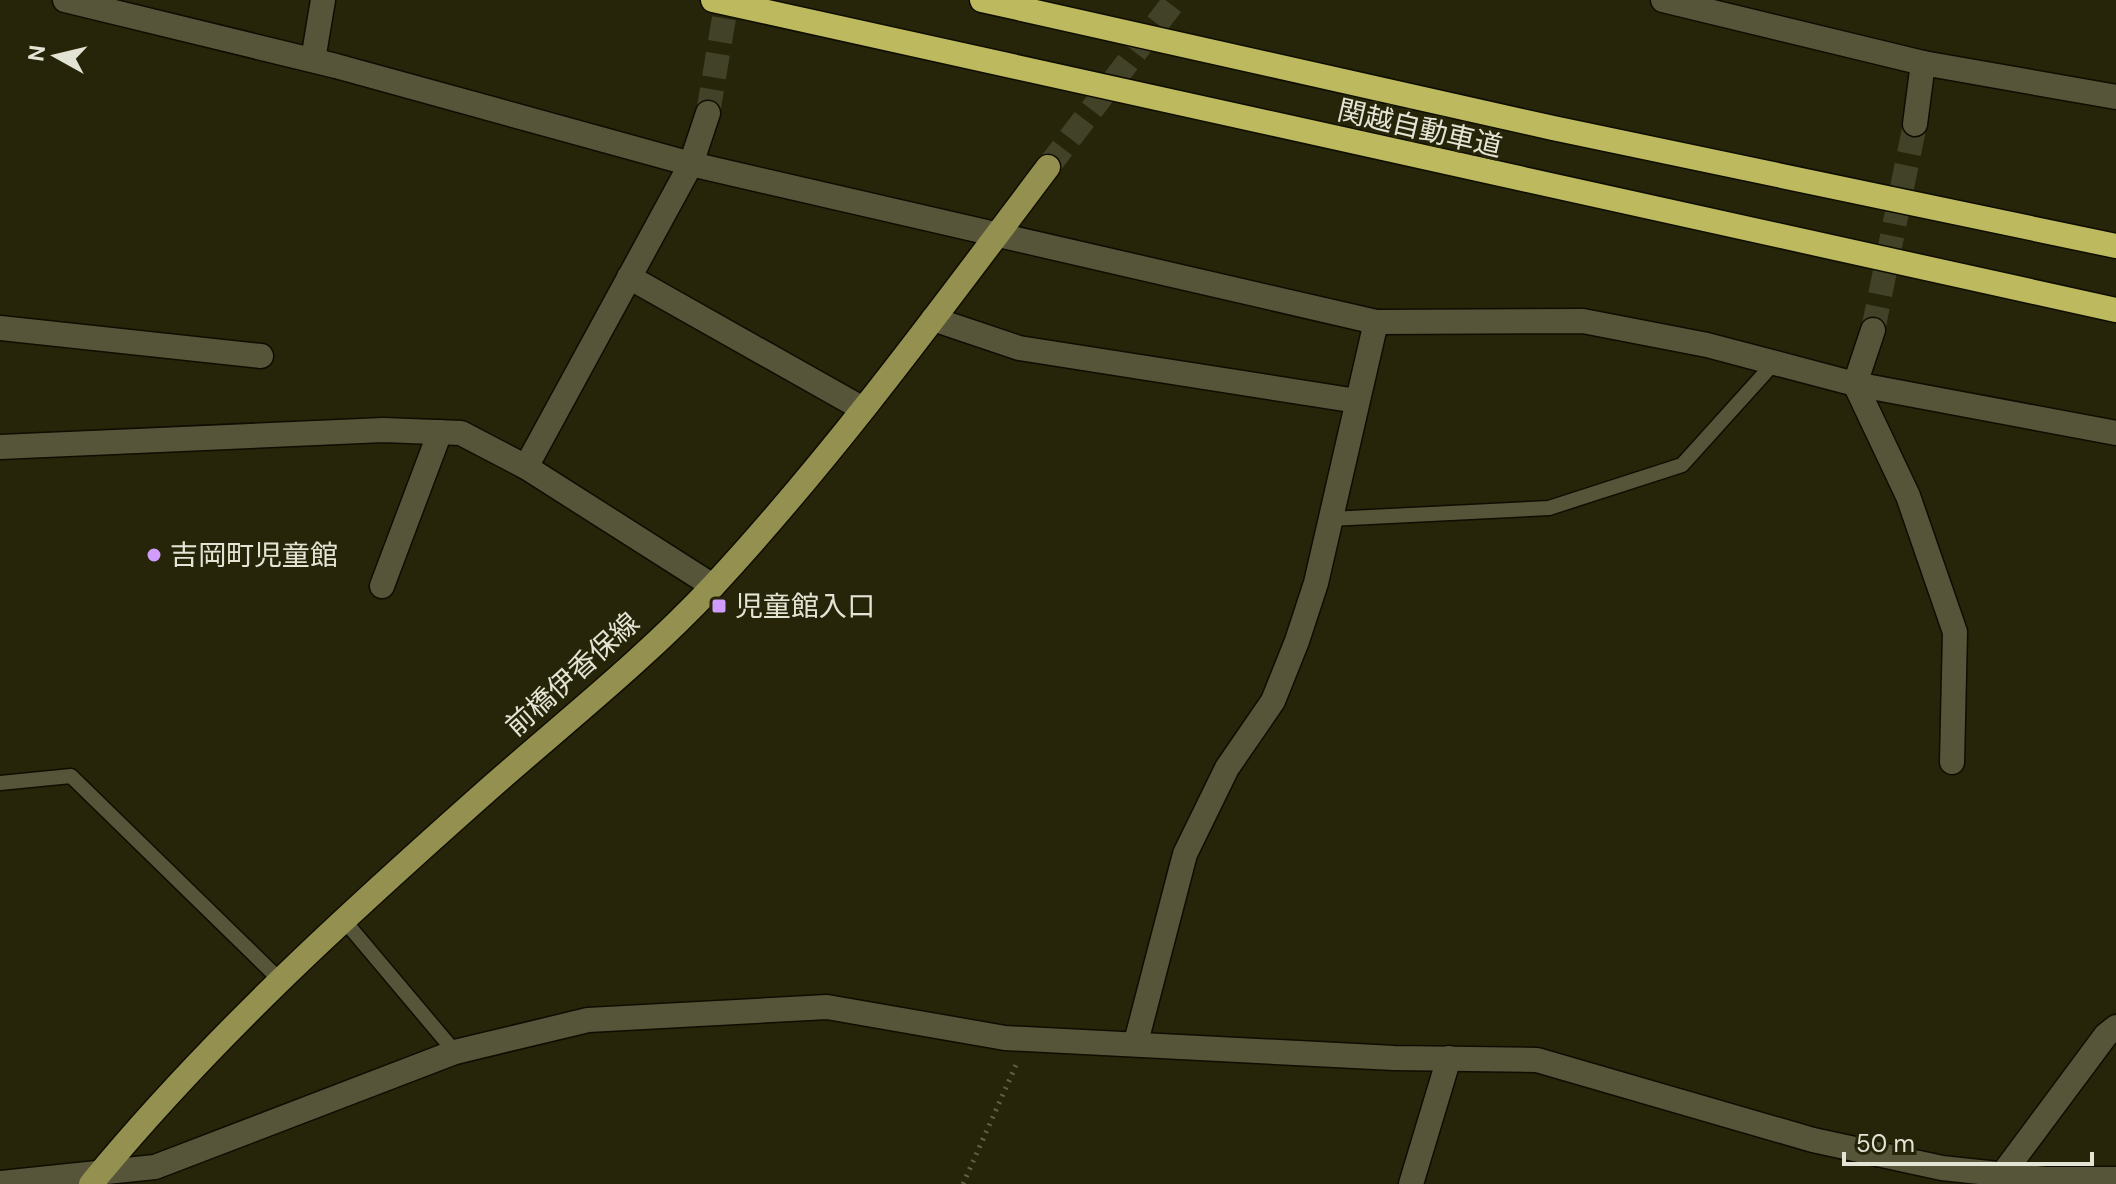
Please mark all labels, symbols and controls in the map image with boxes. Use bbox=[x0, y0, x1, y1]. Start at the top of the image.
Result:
north arrow bbox=[16, 16, 96, 96]
text: N bbox=[21, 43, 52, 63]
street label: 関越自動車道 bbox=[1334, 92, 1506, 165]
place label: 吉岡町児童館 bbox=[170, 537, 338, 574]
marker: 吉岡町児童館 bbox=[145, 546, 163, 564]
place label: 児童館入口 bbox=[735, 588, 875, 625]
marker: 児童館入口 bbox=[710, 597, 728, 615]
street label: 前橋伊香保線 bbox=[498, 604, 647, 744]
scale bar bbox=[1844, 1116, 2092, 1166]
text: 50 m bbox=[1856, 1128, 1915, 1159]

